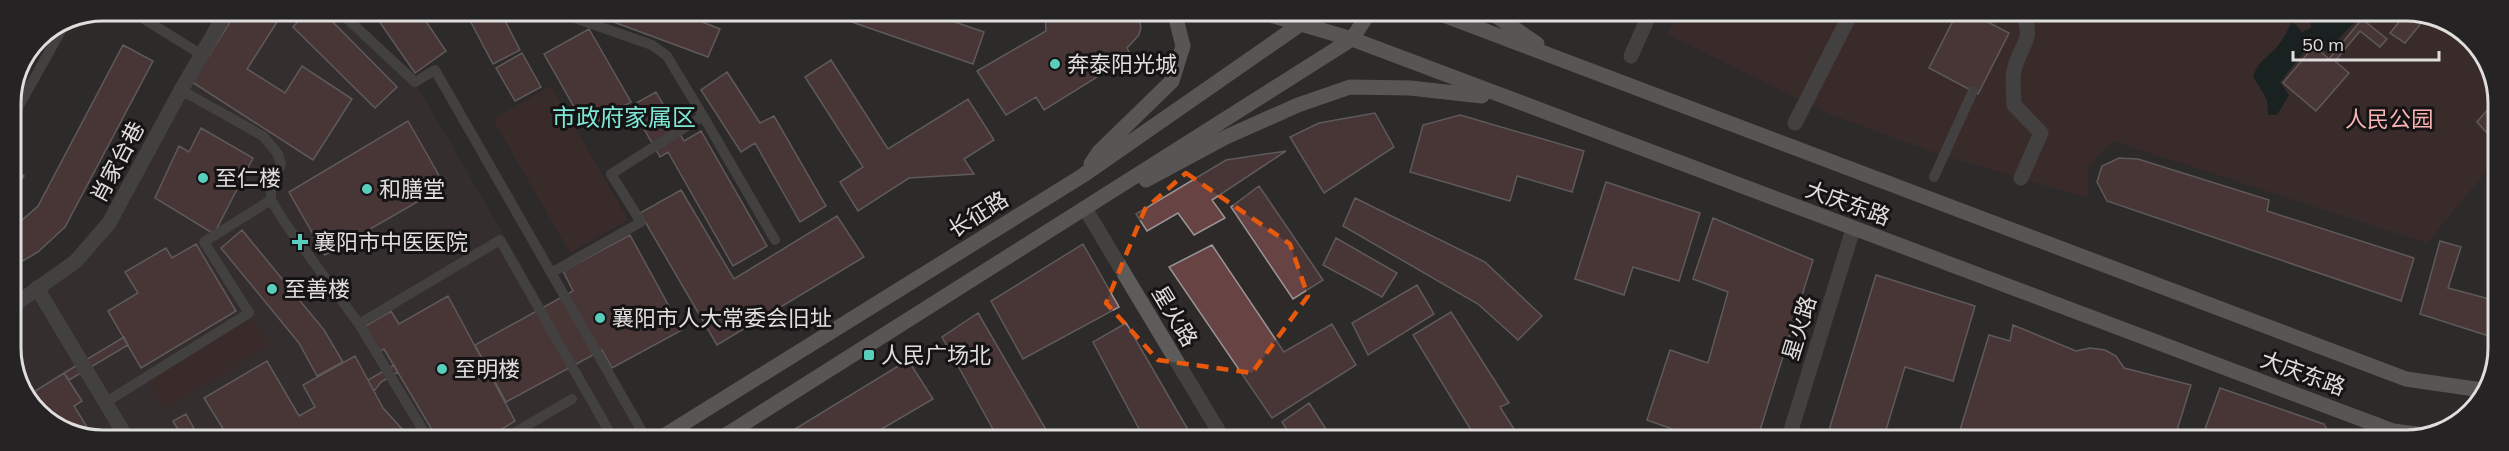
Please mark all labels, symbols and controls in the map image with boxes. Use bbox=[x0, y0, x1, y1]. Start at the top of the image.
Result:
scale bar bbox=[2293, 24, 2438, 62]
text: 50 m bbox=[2302, 33, 2344, 56]
place label: 奔泰阳光城 bbox=[1067, 50, 1177, 78]
marker: 奔泰阳光城 bbox=[1048, 57, 1062, 71]
district label: 市政府家属区 bbox=[552, 102, 696, 132]
park label: 人民公园 bbox=[2345, 105, 2433, 133]
street label: 肖家台巷 bbox=[84, 117, 150, 207]
place label: 至仁楼 bbox=[215, 164, 281, 192]
marker: 至仁楼 bbox=[196, 171, 210, 185]
place label: 和膳堂 bbox=[379, 175, 445, 203]
street label: 大庆东路 bbox=[1802, 175, 1894, 231]
marker: 和膳堂 bbox=[360, 182, 374, 196]
street label: 长征路 bbox=[943, 185, 1013, 243]
place label: 襄阳市中医医院 bbox=[314, 228, 468, 256]
marker: 襄阳市中医医院 bbox=[291, 233, 309, 251]
place label: 至善楼 bbox=[284, 275, 350, 303]
street label: 星火路 bbox=[1146, 280, 1204, 352]
marker: 至善楼 bbox=[265, 282, 279, 296]
street label: 星火路 bbox=[1776, 292, 1822, 364]
place label: 襄阳市人大常委会旧址 bbox=[612, 304, 832, 332]
marker: 襄阳市人大常委会旧址 bbox=[593, 311, 607, 325]
place label: 人民广场北 bbox=[881, 341, 991, 369]
street label: 大庆东路 bbox=[2257, 345, 2349, 401]
marker: 人民广场北 bbox=[862, 348, 876, 362]
place label: 至明楼 bbox=[454, 355, 520, 383]
marker: 至明楼 bbox=[435, 362, 449, 376]

